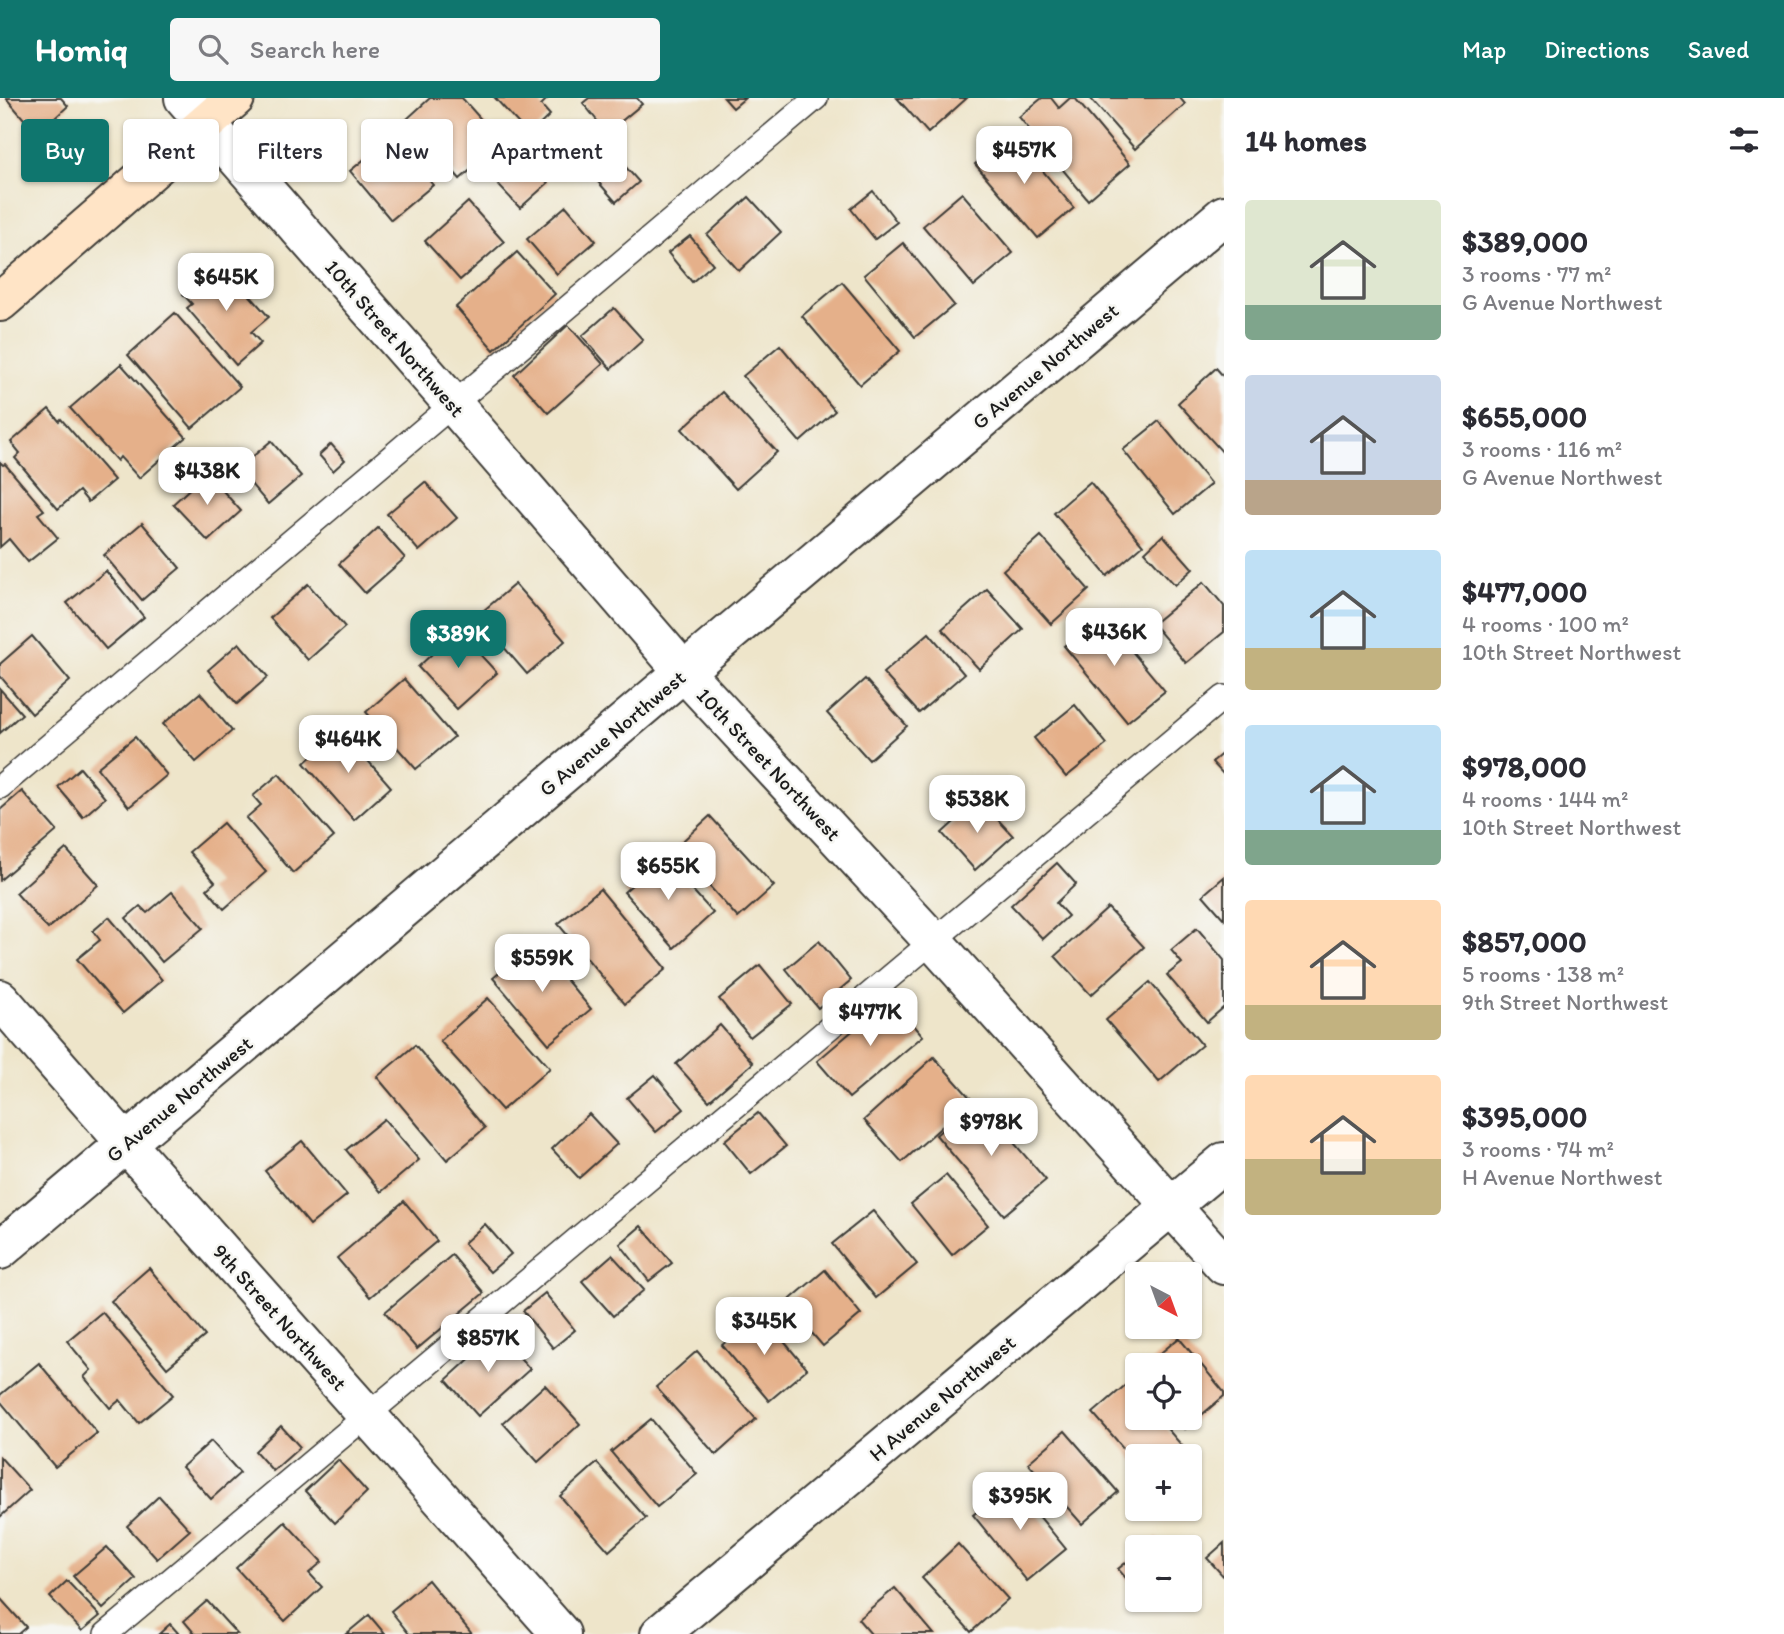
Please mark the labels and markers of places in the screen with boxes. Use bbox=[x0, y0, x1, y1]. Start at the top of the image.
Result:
pin: $457K bbox=[975, 126, 1073, 186]
pin: $645K bbox=[177, 254, 275, 313]
pin: $438K bbox=[158, 448, 256, 507]
pin: $436K bbox=[1065, 608, 1163, 668]
pin: $389K bbox=[409, 610, 507, 670]
pin: $464K bbox=[299, 716, 397, 775]
pin: $538K bbox=[928, 776, 1026, 835]
pin: $655K bbox=[619, 842, 717, 902]
pin: $559K bbox=[493, 934, 591, 994]
pin: $477K bbox=[821, 988, 919, 1048]
pin: $978K bbox=[942, 1098, 1040, 1158]
pin: $345K bbox=[715, 1298, 813, 1357]
pin: $857K bbox=[439, 1314, 537, 1374]
pin: $395K bbox=[971, 1472, 1069, 1532]

